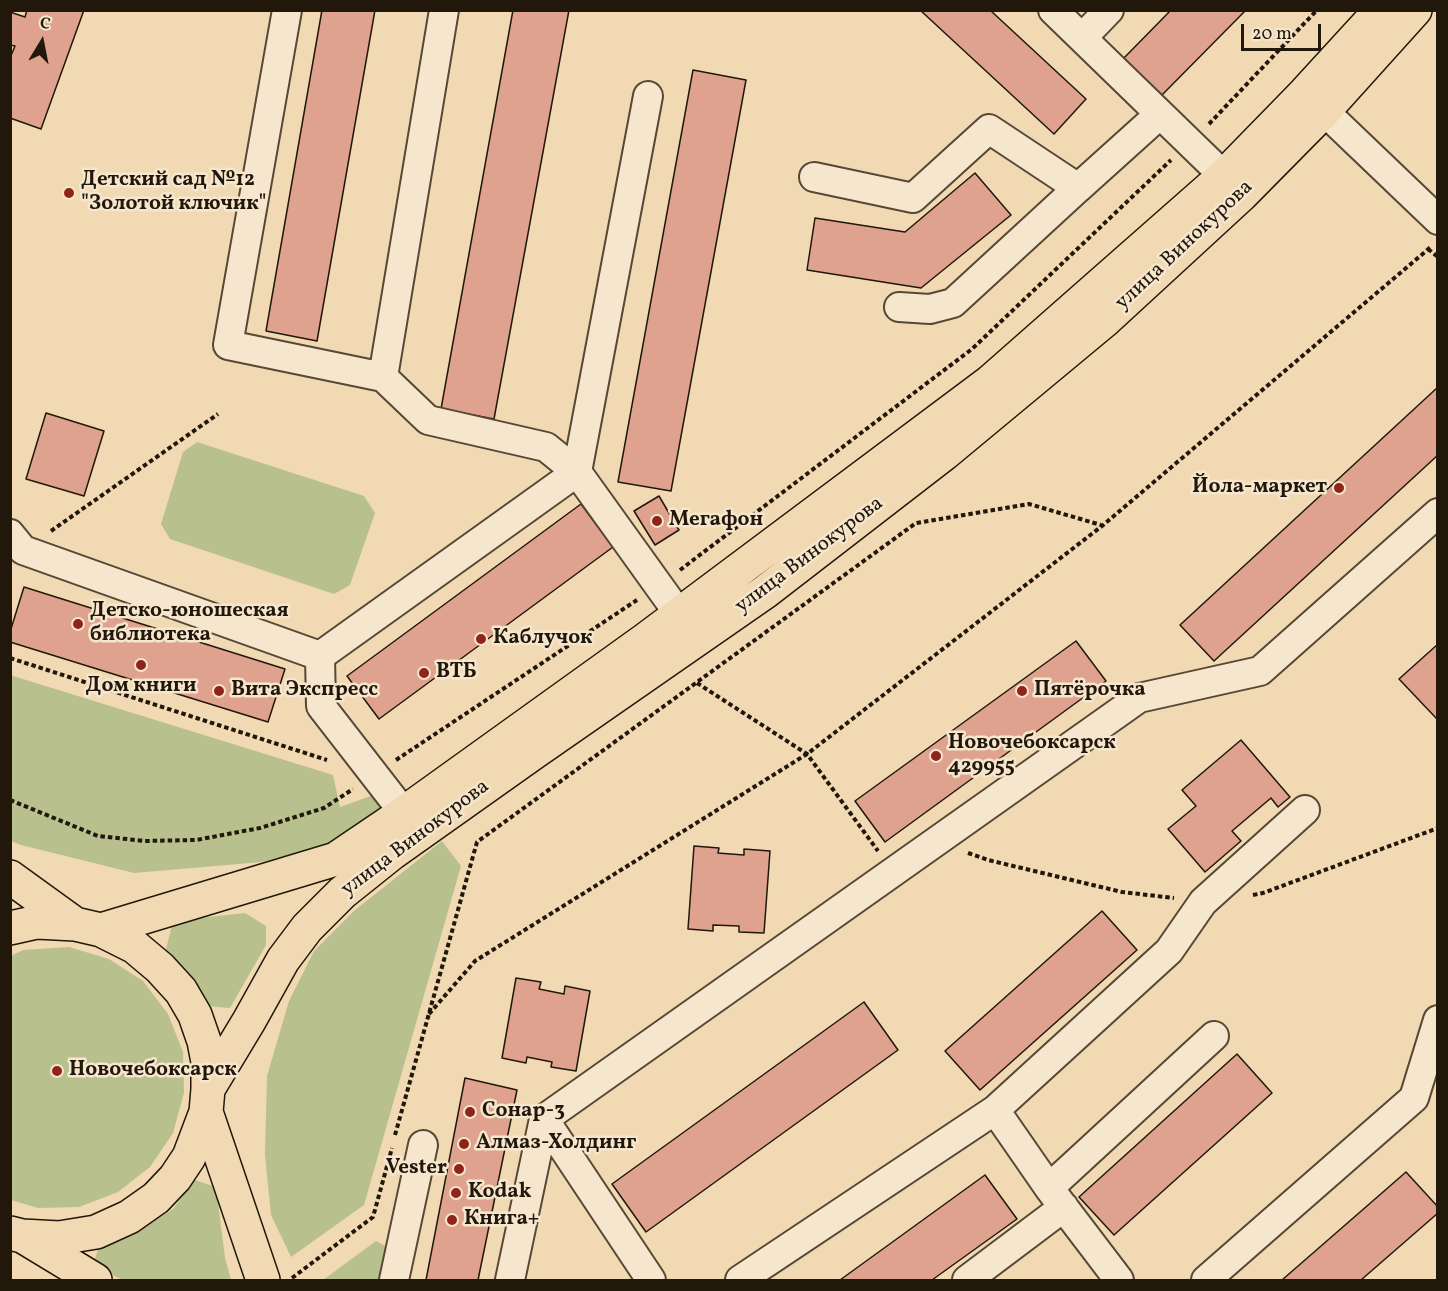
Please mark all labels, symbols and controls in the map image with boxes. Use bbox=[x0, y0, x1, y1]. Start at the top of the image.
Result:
north arrow bbox=[12, 12, 72, 72]
scale bar bbox=[1244, 12, 1324, 50]
text: С bbox=[38, 13, 52, 36]
text: 20 m bbox=[1252, 22, 1292, 47]
place label: Детский сад №12 "Золотой ключик" bbox=[81, 168, 266, 218]
street label: улица Винокурова bbox=[1111, 176, 1259, 316]
marker: Детский сад №12 "Золотой ключик" bbox=[62, 186, 76, 200]
place label: Йола-маркет bbox=[1192, 475, 1327, 501]
marker: Йола-маркет bbox=[1332, 481, 1346, 495]
street label: улица Винокурова bbox=[731, 492, 889, 620]
place label: Мегафон bbox=[669, 508, 763, 534]
marker: Мегафон bbox=[650, 514, 664, 528]
place label: Детско-юношеская библиотека bbox=[90, 599, 289, 649]
marker: Детско-юношеская библиотека bbox=[71, 617, 85, 631]
place label: Каблучок bbox=[493, 626, 593, 652]
marker: Каблучок bbox=[474, 632, 488, 646]
marker: Дом книги bbox=[134, 658, 148, 672]
place label: ВТБ bbox=[436, 660, 477, 686]
marker: ВТБ bbox=[417, 666, 431, 680]
place label: Дом книги bbox=[85, 674, 197, 700]
place label: Вита Экспресс bbox=[231, 678, 378, 704]
place label: Пятёрочка bbox=[1034, 678, 1146, 704]
marker: Вита Экспресс bbox=[212, 684, 226, 698]
marker: Пятёрочка bbox=[1015, 684, 1029, 698]
place label: Новочебоксарск 429955 bbox=[948, 731, 1116, 781]
marker: Новочебоксарск 429955 bbox=[929, 749, 943, 763]
street label: улица Винокурова bbox=[337, 775, 495, 903]
place label: Новочебоксарск bbox=[69, 1058, 237, 1084]
marker: Новочебоксарск bbox=[50, 1064, 64, 1078]
place label: Сонар-3 bbox=[482, 1099, 565, 1125]
marker: Сонар-3 bbox=[463, 1105, 477, 1119]
place label: Алмаз-Холдинг bbox=[476, 1131, 636, 1157]
marker: Алмаз-Холдинг bbox=[457, 1137, 471, 1151]
place label: Vester bbox=[386, 1156, 447, 1182]
marker: Vester bbox=[452, 1162, 466, 1176]
place label: Kodak bbox=[468, 1180, 531, 1206]
marker: Kodak bbox=[449, 1186, 463, 1200]
place label: Книга+ bbox=[464, 1207, 539, 1233]
marker: Книга+ bbox=[445, 1213, 459, 1227]

